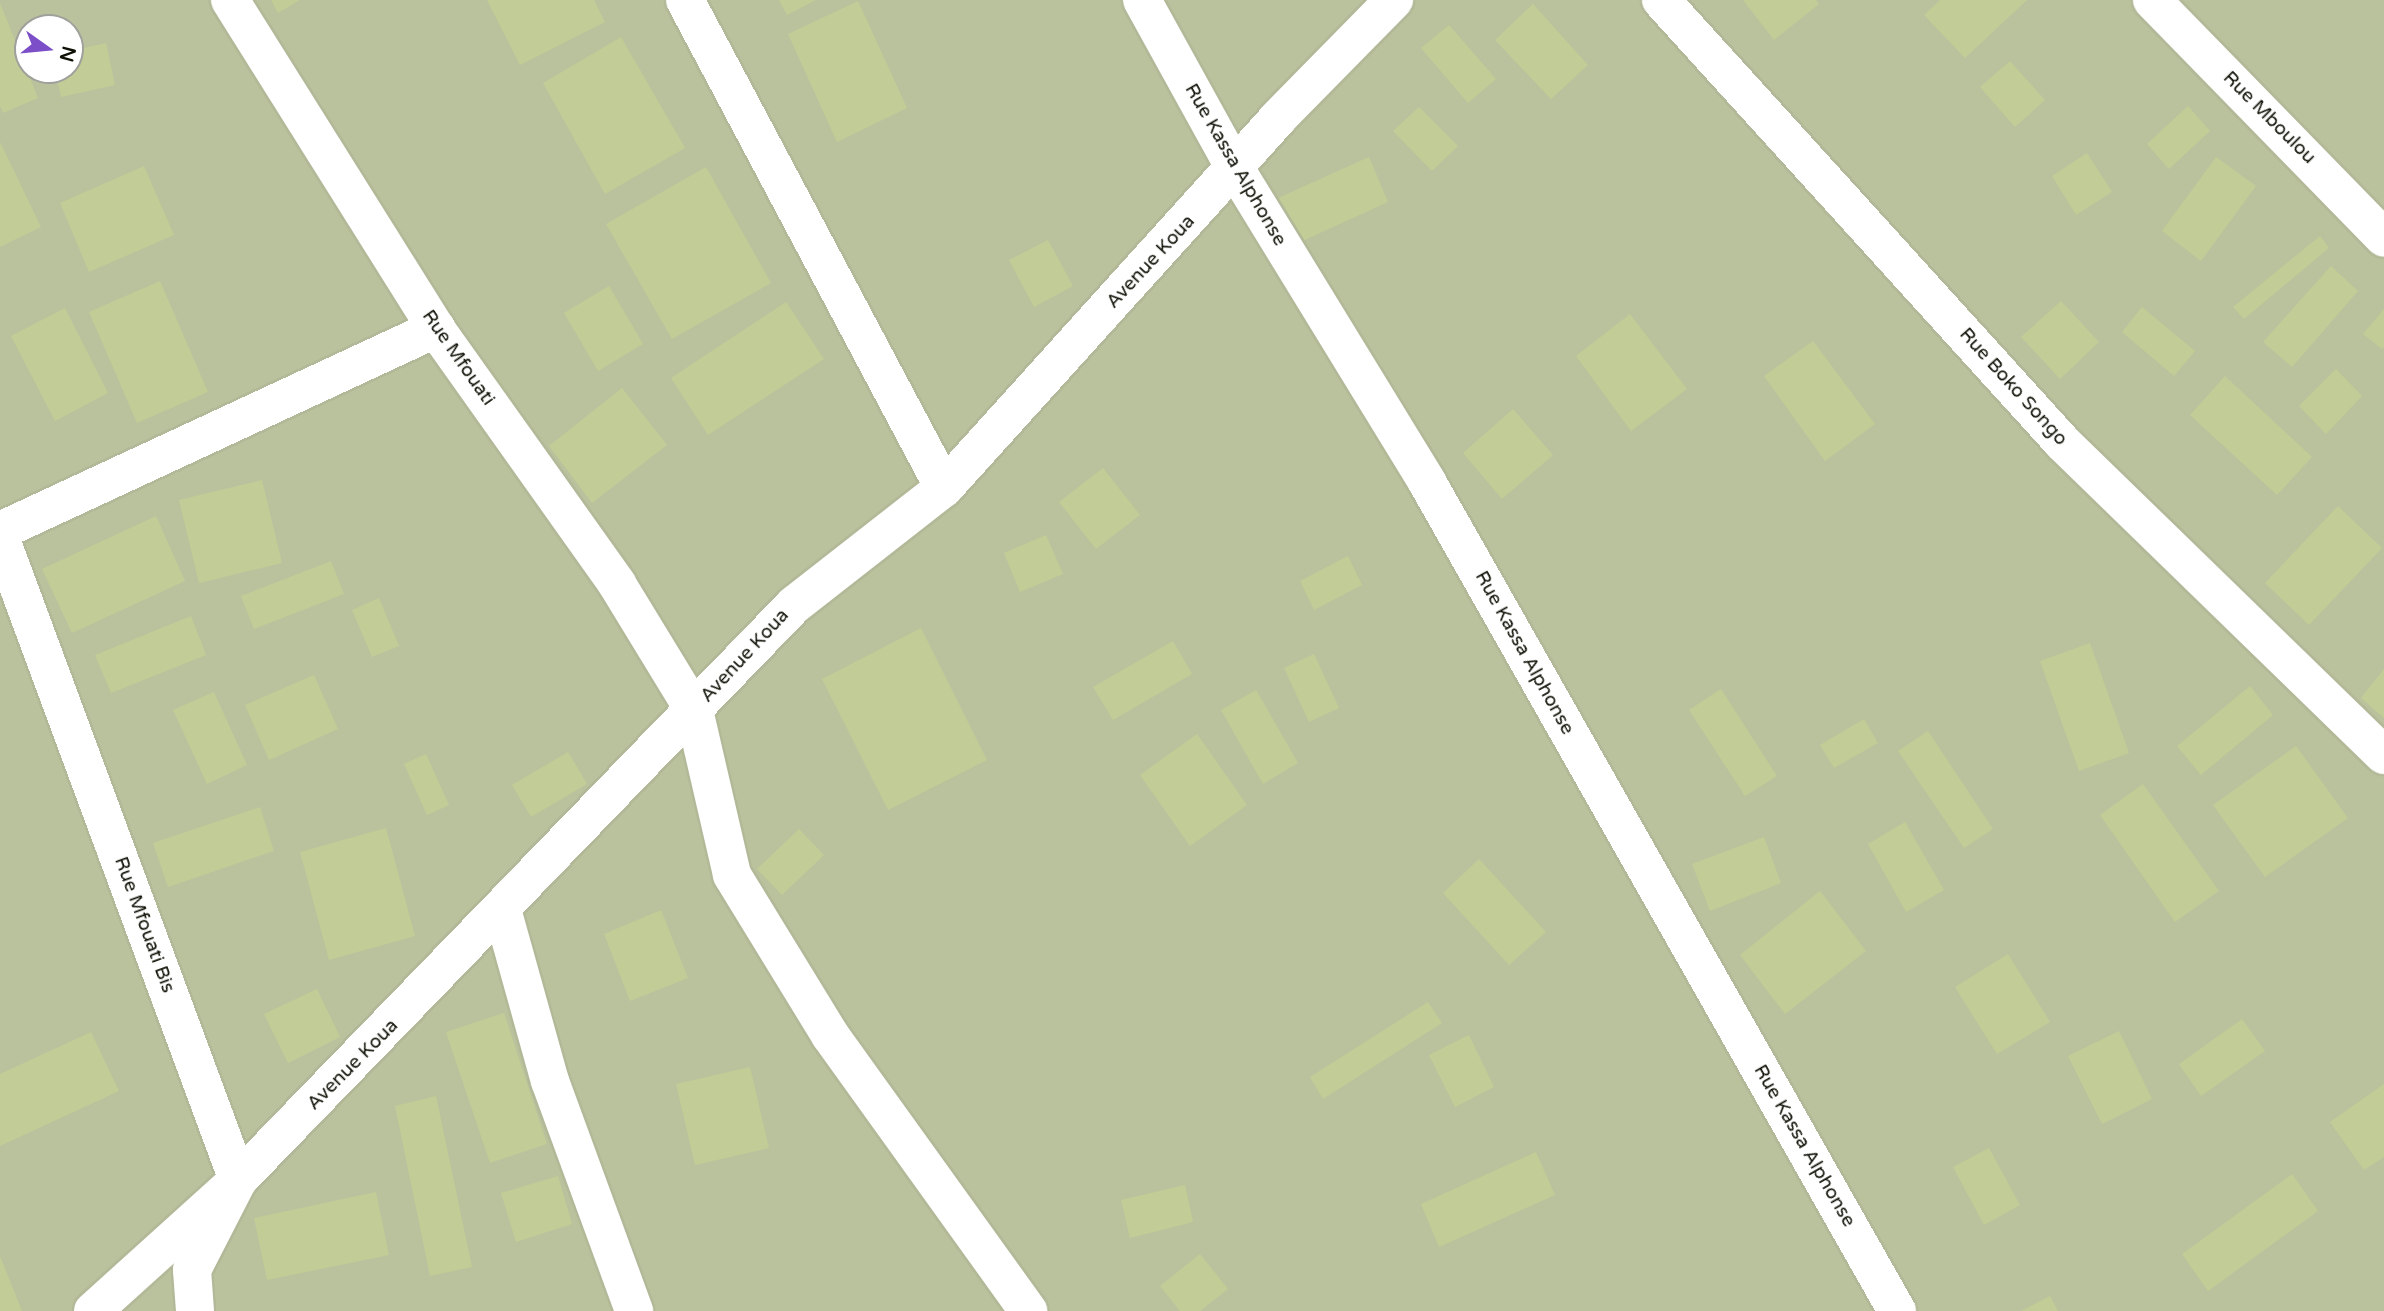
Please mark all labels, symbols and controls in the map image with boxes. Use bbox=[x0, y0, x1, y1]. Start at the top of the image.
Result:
north arrow bbox=[14, 14, 84, 84]
text: N bbox=[55, 44, 80, 64]
street label: Rue Mboulou bbox=[2218, 67, 2320, 169]
street label: Rue Kassa Alphonse bbox=[1179, 80, 1291, 250]
street label: Avenue Koua bbox=[1102, 211, 1200, 313]
street label: Rue Mfouati bbox=[417, 306, 499, 410]
street label: Rue Boko Songo bbox=[1954, 323, 2072, 451]
street label: Rue Kassa Alphonse bbox=[1470, 567, 1578, 739]
street label: Avenue Koua bbox=[696, 605, 794, 707]
street label: Rue Mfouati Bis bbox=[109, 854, 179, 996]
street label: Avenue Koua bbox=[303, 1015, 403, 1115]
street label: Rue Kassa Alphonse bbox=[1748, 1061, 1860, 1231]

